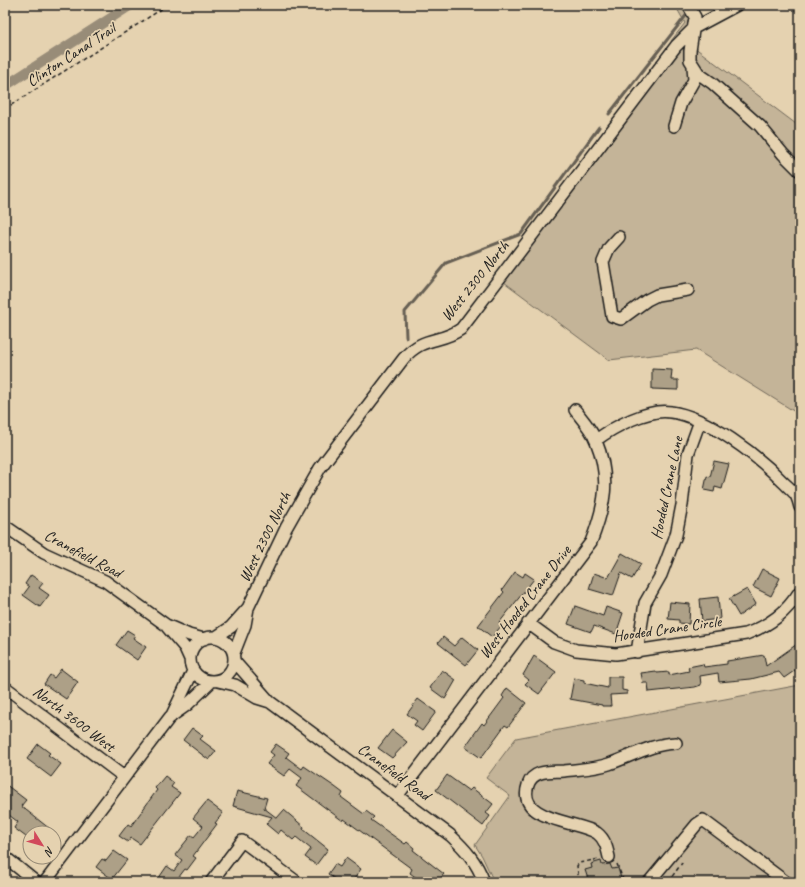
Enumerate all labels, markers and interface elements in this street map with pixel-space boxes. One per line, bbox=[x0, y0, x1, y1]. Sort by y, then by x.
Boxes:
street label: Clinton Canal Trail bbox=[23, 17, 122, 91]
street label: West 2300 North bbox=[436, 236, 514, 325]
street label: Hooded Crane Lane bbox=[646, 433, 688, 541]
street label: West 2300 North bbox=[235, 488, 296, 585]
street label: Cranefield Road bbox=[41, 525, 128, 584]
street label: West Hooded Crane Drive bbox=[475, 540, 576, 663]
street label: Hooded Crane Circle bbox=[612, 611, 724, 646]
street label: North 3600 West bbox=[29, 682, 120, 757]
street label: Cranefield Road bbox=[354, 739, 436, 807]
north arrow bbox=[22, 825, 62, 865]
text: N bbox=[41, 844, 58, 860]

